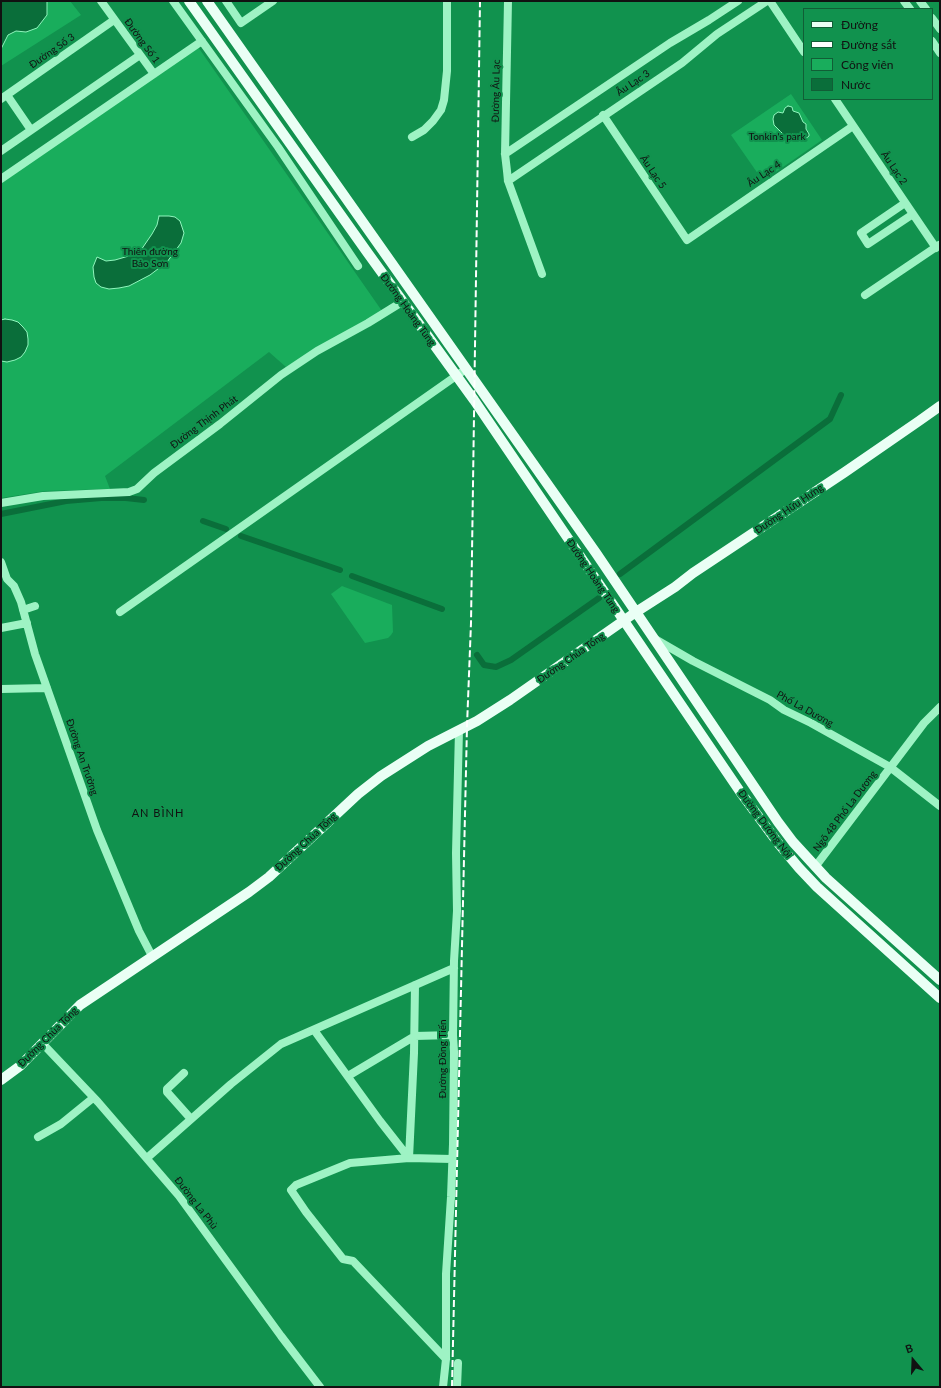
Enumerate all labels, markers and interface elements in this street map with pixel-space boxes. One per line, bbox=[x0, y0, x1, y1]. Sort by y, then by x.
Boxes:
legend bbox=[803, 8, 933, 100]
street label: Đường Số 1 bbox=[122, 16, 162, 66]
text: Đường bbox=[841, 17, 878, 32]
street label: Đường Số 3 bbox=[27, 31, 77, 71]
text: Đường sắt bbox=[841, 37, 896, 52]
text: Công viên bbox=[841, 57, 894, 72]
street label: Đường Âu Lạc bbox=[489, 59, 503, 123]
street label: Âu Lạc 3 bbox=[614, 67, 652, 99]
text: Nước bbox=[841, 77, 871, 92]
park label: Tonkin's park bbox=[748, 131, 806, 143]
street label: Âu Lạc 2 bbox=[878, 149, 910, 187]
street label: Âu Lạc 5 bbox=[637, 153, 669, 191]
street label: Âu Lạc 4 bbox=[745, 158, 783, 190]
park label: Thiên đường Bảo Sơn bbox=[122, 246, 178, 270]
street label: Đường Hoàng Tùng bbox=[378, 272, 438, 348]
street label: Đường Thịnh Phát bbox=[168, 393, 240, 451]
street label: Đường Hữu Hưng bbox=[752, 482, 826, 536]
street label: Đường Hoàng Tùng bbox=[564, 537, 622, 615]
street label: Đường Chùa Tổng bbox=[535, 630, 607, 686]
street label: Phố La Dương bbox=[774, 688, 836, 730]
street label: Đường An Trường bbox=[63, 717, 101, 797]
street label: Ngõ 48 Phố La Dương bbox=[811, 768, 879, 854]
street label: Đường Dương Nội bbox=[735, 788, 795, 860]
district label: AN BÌNH bbox=[132, 806, 184, 820]
street label: Đường Chùa Tổng bbox=[273, 810, 339, 874]
street label: Đường Chùa Tổng bbox=[15, 1004, 81, 1070]
street label: Đường Đồng Tiến bbox=[437, 1019, 449, 1099]
street label: Đường La Phù bbox=[172, 1174, 220, 1232]
north arrow bbox=[893, 1340, 933, 1380]
text: B bbox=[903, 1341, 914, 1356]

